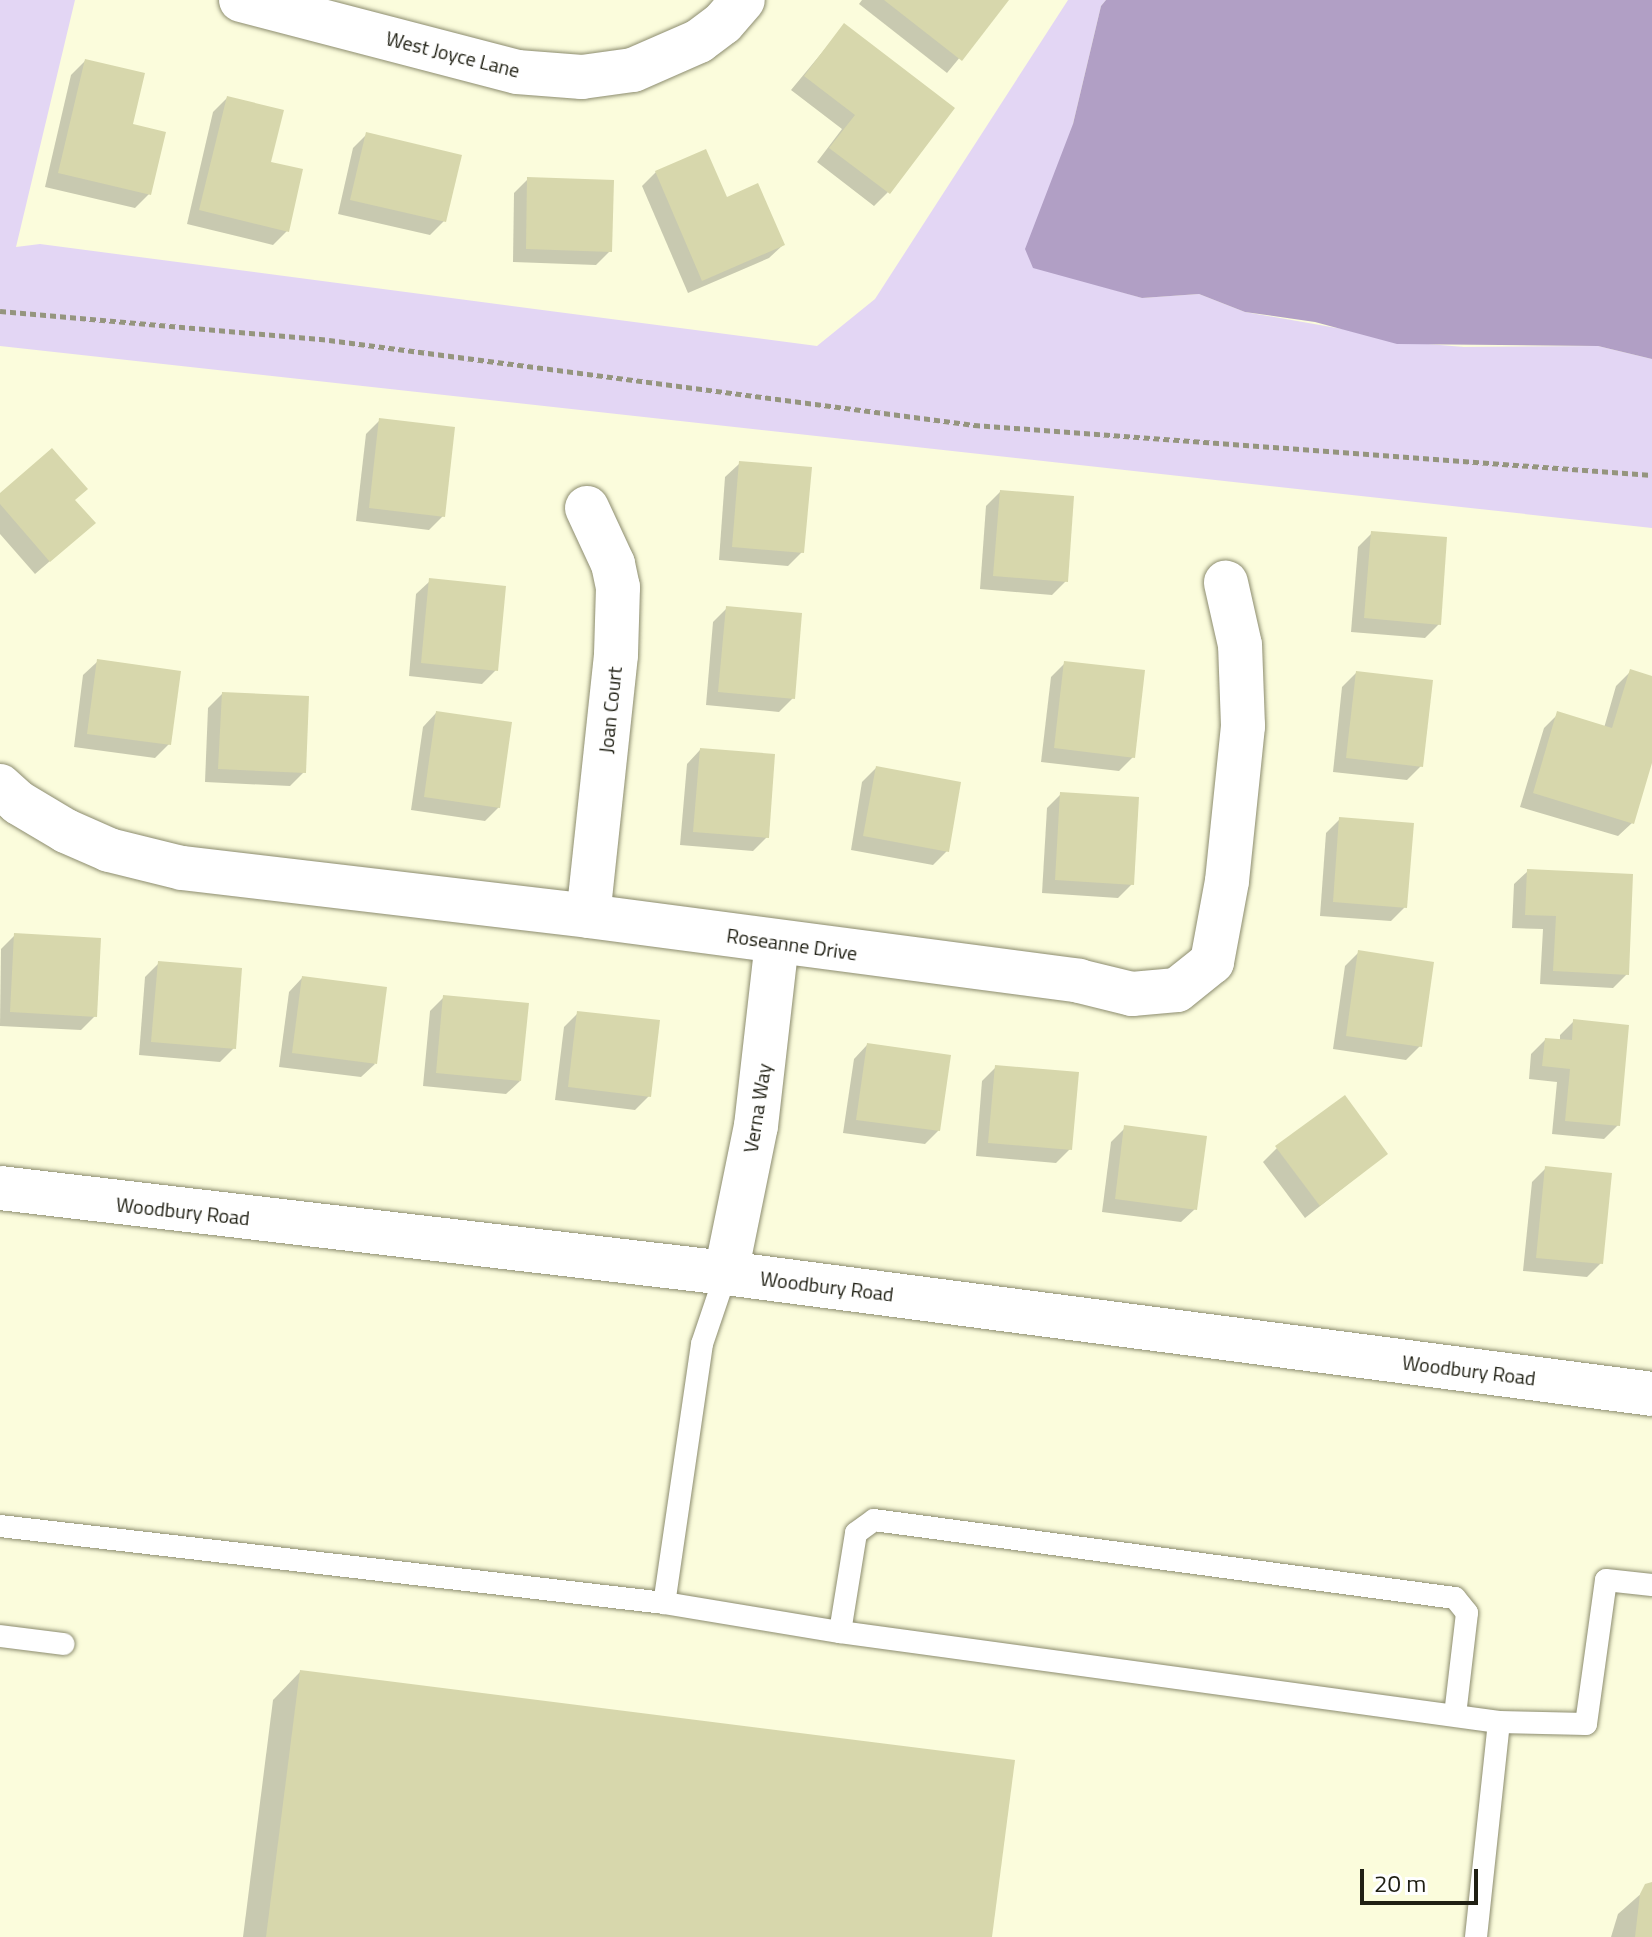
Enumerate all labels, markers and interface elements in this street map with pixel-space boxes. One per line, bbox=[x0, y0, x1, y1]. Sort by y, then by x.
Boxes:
street label: West Joyce Lane bbox=[384, 26, 522, 82]
street label: Joan Court bbox=[594, 665, 626, 755]
street label: Roseanne Drive bbox=[725, 923, 859, 965]
street label: Verna Way bbox=[738, 1062, 776, 1154]
street label: Woodbury Road bbox=[115, 1192, 251, 1230]
street label: Woodbury Road bbox=[759, 1266, 895, 1306]
street label: Woodbury Road bbox=[1401, 1350, 1537, 1390]
scale bar bbox=[1364, 1853, 1482, 1903]
text: 20 m bbox=[1374, 1865, 1426, 1901]

